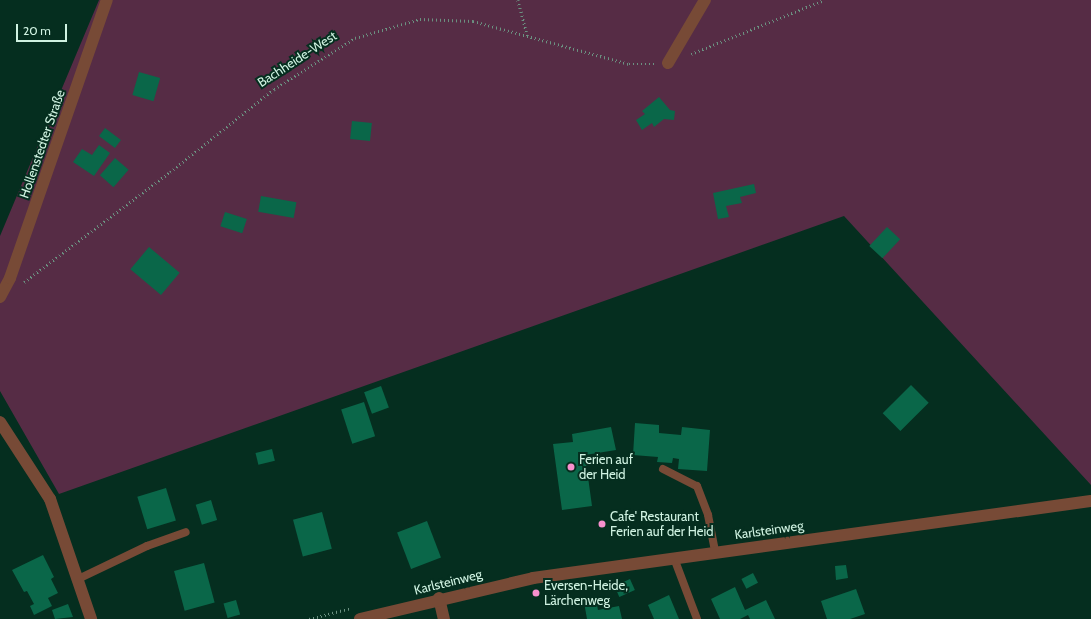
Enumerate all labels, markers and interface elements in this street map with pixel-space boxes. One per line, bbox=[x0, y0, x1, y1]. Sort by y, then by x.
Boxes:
scale bar bbox=[18, 16, 69, 42]
text: 20 m bbox=[23, 23, 51, 38]
street label: Bachheide-West bbox=[255, 28, 339, 90]
street label: Hollenstedter Straße bbox=[16, 88, 68, 200]
place label: Ferien auf der Heid bbox=[579, 452, 633, 483]
marker: Ferien auf der Heid bbox=[566, 462, 576, 472]
place label: Cafe' Restaurant Ferien auf der Heid bbox=[610, 509, 713, 540]
street label: Karlsteinweg bbox=[733, 517, 805, 543]
marker: Cafe' Restaurant Ferien auf der Heid bbox=[597, 519, 607, 529]
street label: Karlsteinweg bbox=[412, 566, 484, 598]
place label: Eversen-Heide, Lärchenweg bbox=[544, 578, 628, 609]
marker: Eversen-Heide, Lärchenweg bbox=[531, 588, 541, 598]

